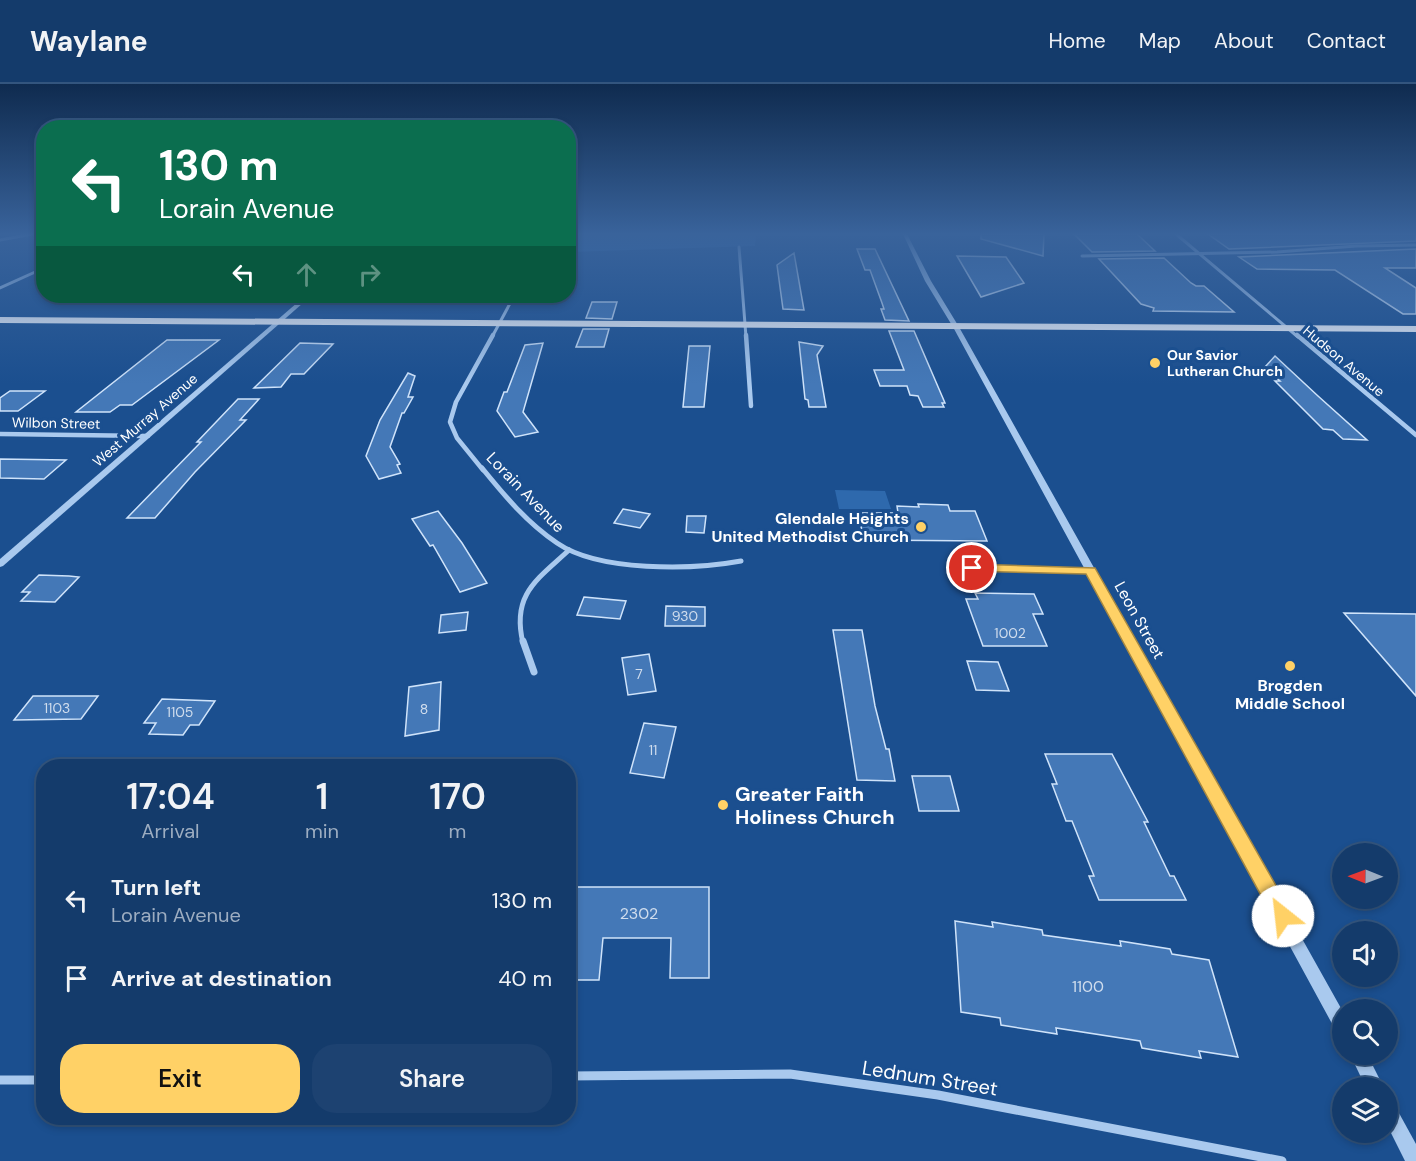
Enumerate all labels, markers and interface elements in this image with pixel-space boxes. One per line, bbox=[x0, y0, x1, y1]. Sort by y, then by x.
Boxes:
text: Waylane bbox=[30, 23, 148, 60]
text: Home bbox=[1048, 27, 1106, 55]
text: Map bbox=[1139, 27, 1181, 55]
text: About bbox=[1214, 27, 1274, 55]
text: Contact bbox=[1307, 27, 1386, 55]
text: 130 m bbox=[159, 138, 279, 193]
icon: left bbox=[60, 144, 138, 222]
text: Lorain Avenue bbox=[159, 191, 334, 226]
icon: left bbox=[227, 258, 260, 291]
icon: ahead bbox=[290, 258, 323, 291]
icon: right bbox=[353, 258, 386, 291]
street label: Hudson Avenue bbox=[1300, 322, 1389, 400]
place label: Our Savior Lutheran Church bbox=[1167, 346, 1283, 380]
marker: Our Savior Lutheran Church bbox=[1148, 356, 1162, 370]
street label: West Murray Avenue bbox=[89, 369, 201, 471]
street label: Wilbon Street bbox=[12, 413, 100, 433]
street label: Lorain Avenue bbox=[482, 448, 569, 537]
place label: Glendale Heights United Methodist Church bbox=[712, 508, 909, 547]
marker: Glendale Heights United Methodist Church bbox=[914, 520, 928, 534]
pin bbox=[946, 542, 997, 593]
icon: arrive bbox=[955, 551, 988, 584]
street label: Leon Street bbox=[1110, 578, 1169, 663]
house number: 930 bbox=[672, 607, 698, 625]
house number: 1002 bbox=[994, 624, 1026, 642]
marker: Brogden Middle School bbox=[1283, 659, 1297, 673]
house number: 7 bbox=[635, 665, 643, 683]
place label: Brogden Middle School bbox=[1235, 675, 1345, 714]
house number: 1103 bbox=[44, 699, 70, 717]
house number: 8 bbox=[420, 700, 428, 718]
house number: 1105 bbox=[167, 703, 193, 721]
house number: 11 bbox=[649, 741, 657, 759]
text: 17:04 bbox=[126, 773, 215, 820]
text: 1 bbox=[316, 773, 328, 820]
text: 170 bbox=[429, 773, 486, 820]
place label: Greater Faith Holiness Church bbox=[735, 781, 895, 830]
marker: Greater Faith Holiness Church bbox=[716, 798, 730, 812]
text: Arrival bbox=[141, 818, 200, 844]
text: min bbox=[305, 818, 339, 844]
text: m bbox=[449, 818, 466, 844]
north arrow bbox=[1332, 843, 1398, 909]
map controls bbox=[1332, 843, 1398, 1143]
text: Turn left bbox=[111, 873, 201, 902]
icon: left bbox=[60, 884, 93, 917]
position arrow bbox=[1251, 884, 1315, 948]
text: 130 m bbox=[492, 886, 552, 915]
text: Lorain Avenue bbox=[111, 902, 241, 928]
house number: 2302 bbox=[620, 903, 658, 924]
button: sound bbox=[1332, 921, 1398, 987]
icon: arrive bbox=[60, 962, 93, 995]
text: Arrive at destination bbox=[111, 964, 332, 993]
text: 40 m bbox=[498, 964, 552, 993]
house number: 1100 bbox=[1072, 976, 1104, 997]
button: search bbox=[1332, 999, 1398, 1065]
button: Exit bbox=[60, 1044, 300, 1113]
button: Share bbox=[312, 1044, 552, 1113]
street label: Lednum Street bbox=[860, 1054, 1000, 1102]
button: layers bbox=[1332, 1077, 1398, 1143]

